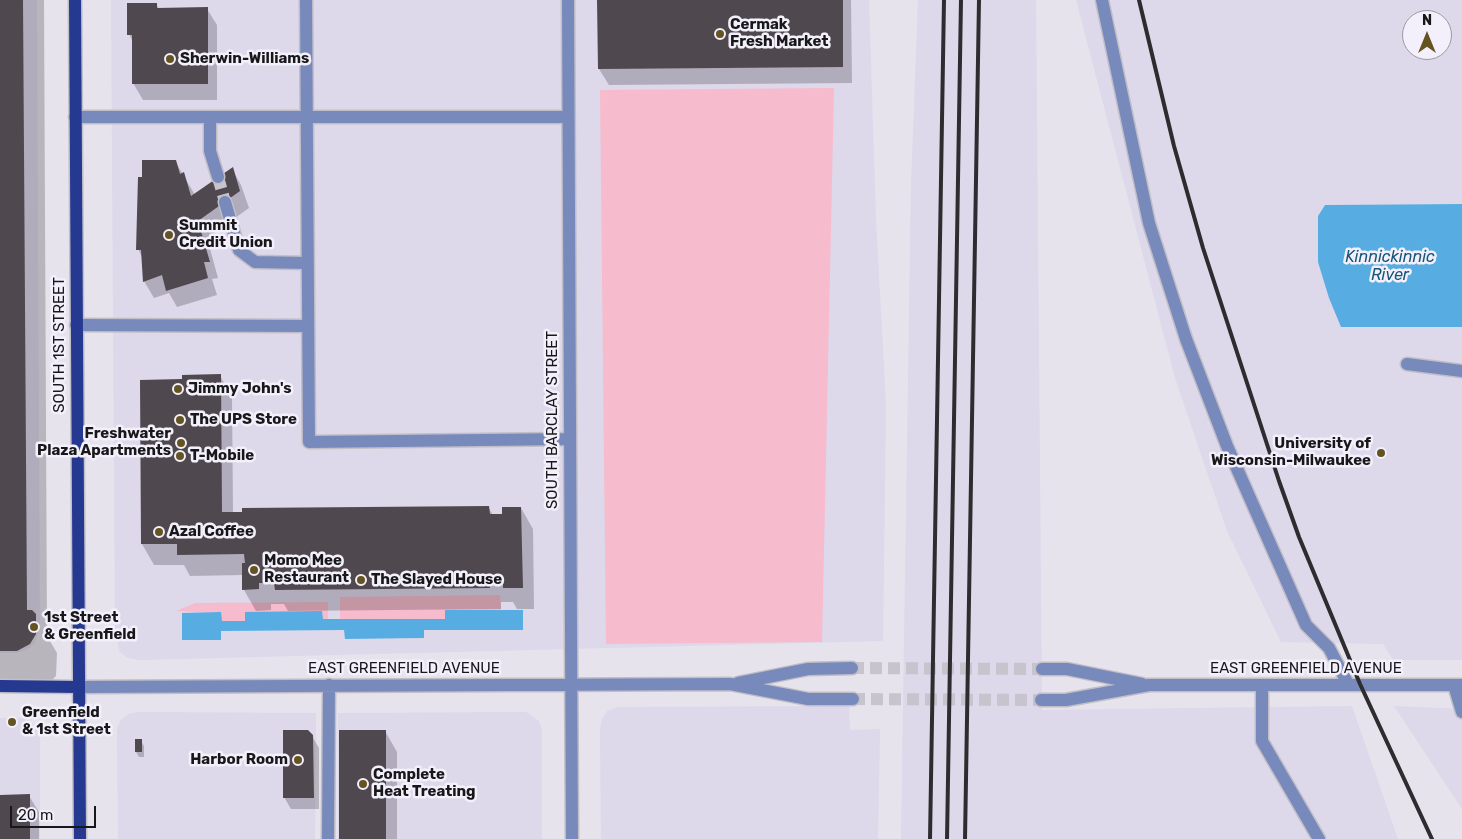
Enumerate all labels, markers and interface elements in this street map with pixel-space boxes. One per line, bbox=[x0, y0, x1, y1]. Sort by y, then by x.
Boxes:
north arrow bbox=[1402, 10, 1452, 60]
text: N bbox=[1422, 12, 1432, 29]
place label: Cermak Fresh Market bbox=[730, 16, 828, 51]
marker: Cermak Fresh Market bbox=[714, 28, 726, 40]
place label: Sherwin-Williams bbox=[180, 50, 309, 68]
marker: Sherwin-Williams bbox=[164, 53, 176, 65]
place label: Summit Credit Union bbox=[179, 217, 273, 252]
marker: Summit Credit Union bbox=[163, 229, 175, 241]
water label: Kinnickinnic River bbox=[1345, 247, 1435, 285]
street label: SOUTH 1ST STREET bbox=[51, 277, 69, 413]
street label: SOUTH BARCLAY STREET bbox=[544, 331, 562, 509]
place label: Jimmy John's bbox=[188, 380, 292, 398]
marker: Jimmy John's bbox=[172, 383, 184, 395]
place label: The UPS Store bbox=[190, 411, 297, 429]
marker: The UPS Store bbox=[174, 414, 186, 426]
place label: Freshwater Plaza Apartments bbox=[37, 425, 171, 460]
place label: University of Wisconsin-Milwaukee bbox=[1211, 435, 1371, 470]
marker: Freshwater Plaza Apartments bbox=[175, 437, 187, 449]
place label: T-Mobile bbox=[190, 447, 254, 465]
marker: University of Wisconsin-Milwaukee bbox=[1375, 447, 1387, 459]
marker: T-Mobile bbox=[174, 450, 186, 462]
place label: Azal Coffee bbox=[169, 523, 254, 541]
marker: Azal Coffee bbox=[153, 526, 165, 538]
place label: Momo Mee Restaurant bbox=[264, 552, 349, 587]
marker: Momo Mee Restaurant bbox=[248, 564, 260, 576]
place label: The Slayed House bbox=[371, 571, 502, 589]
marker: The Slayed House bbox=[355, 574, 367, 586]
place label: 1st Street & Greenfield bbox=[44, 609, 136, 644]
marker: 1st Street & Greenfield bbox=[28, 621, 40, 633]
street label: EAST GREENFIELD AVENUE bbox=[308, 660, 500, 678]
street label: EAST GREENFIELD AVENUE bbox=[1210, 660, 1402, 678]
place label: Greenfield & 1st Street bbox=[22, 704, 111, 739]
marker: Greenfield & 1st Street bbox=[6, 716, 18, 728]
place label: Harbor Room bbox=[190, 751, 288, 769]
marker: Harbor Room bbox=[292, 754, 304, 766]
place label: Complete Heat Treating bbox=[373, 766, 476, 801]
marker: Complete Heat Treating bbox=[357, 778, 369, 790]
scale bar bbox=[12, 796, 99, 828]
text: 20 m bbox=[18, 806, 53, 824]

